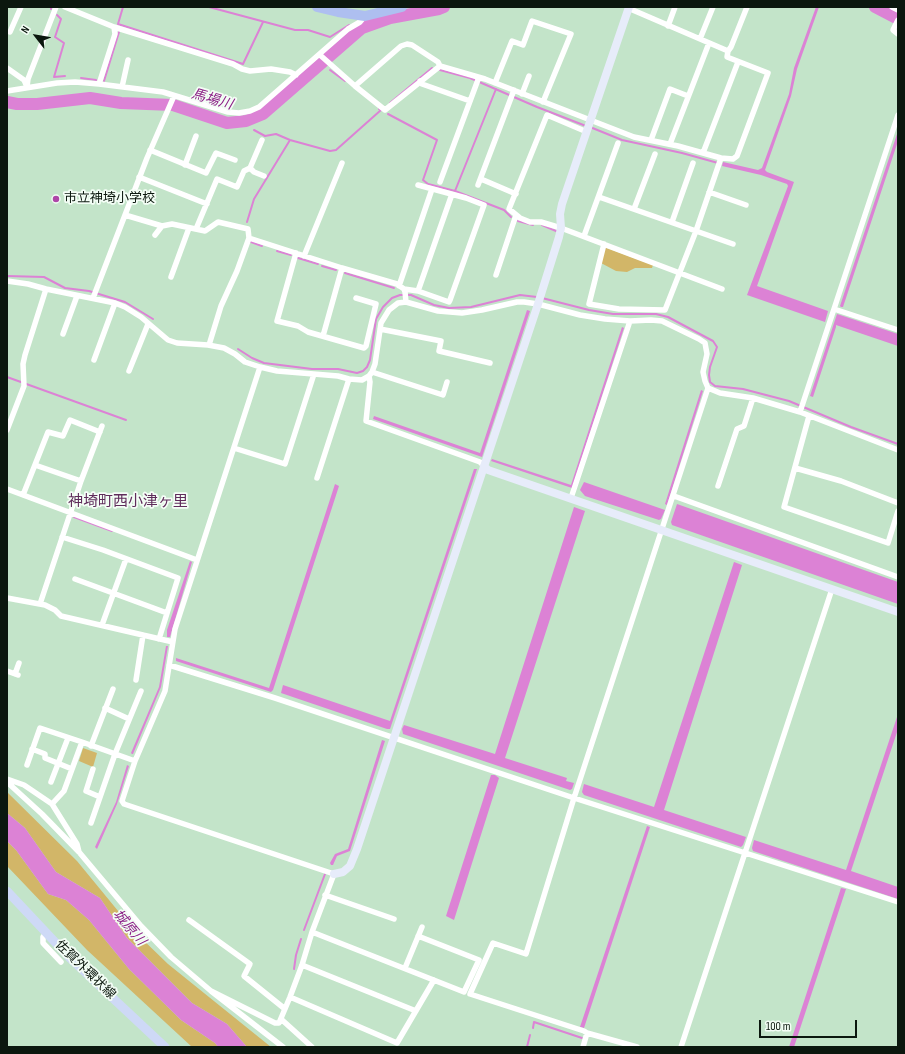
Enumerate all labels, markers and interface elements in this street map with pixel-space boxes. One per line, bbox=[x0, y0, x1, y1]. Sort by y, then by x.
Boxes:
north arrow bbox=[16, 16, 56, 56]
text: N bbox=[18, 24, 32, 35]
water label: 馬場川 bbox=[189, 86, 235, 114]
place label: 市立神埼小学校 bbox=[64, 191, 155, 207]
marker: 市立神埼小学校 bbox=[51, 194, 61, 204]
district label: 神埼町西小津ヶ里 bbox=[68, 493, 188, 511]
water label: 城原川 bbox=[109, 907, 149, 949]
street label: 佐賀外環状線 bbox=[52, 937, 118, 1003]
scale bar bbox=[761, 1012, 859, 1038]
text: 100 m bbox=[766, 1019, 791, 1034]

